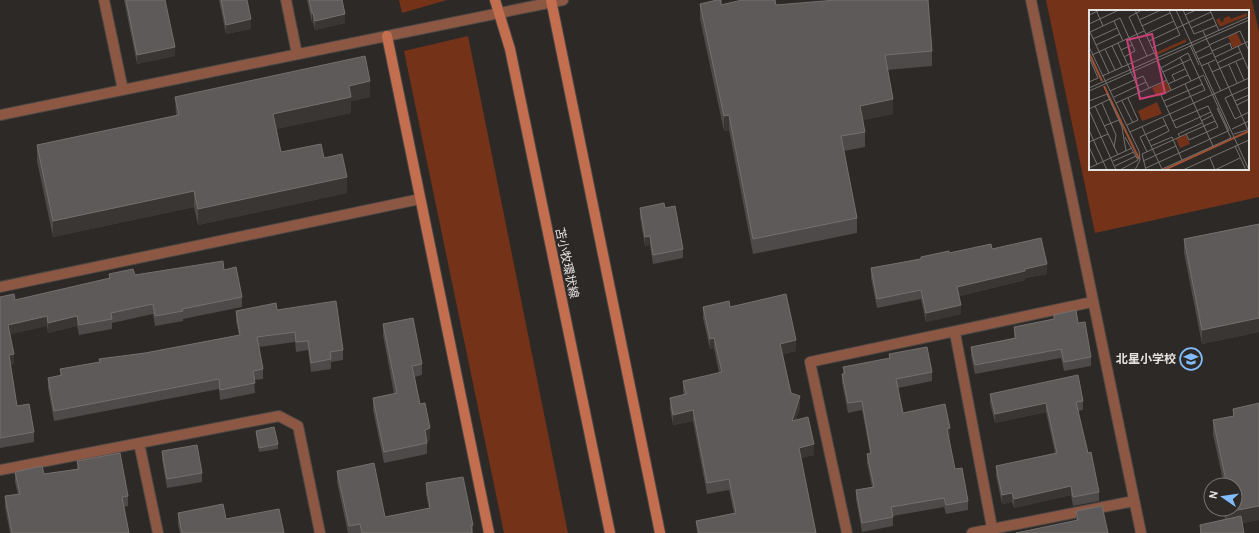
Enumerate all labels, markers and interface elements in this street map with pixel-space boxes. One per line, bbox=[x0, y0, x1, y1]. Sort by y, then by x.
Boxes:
inset map bbox=[1089, 10, 1249, 170]
street label: 苫小牧環状線 bbox=[551, 226, 581, 300]
school or university icon: 北星小学校 bbox=[1178, 346, 1204, 372]
place label: 北星小学校 bbox=[1116, 352, 1176, 368]
north arrow bbox=[1203, 477, 1243, 517]
text: N bbox=[1207, 490, 1222, 500]

